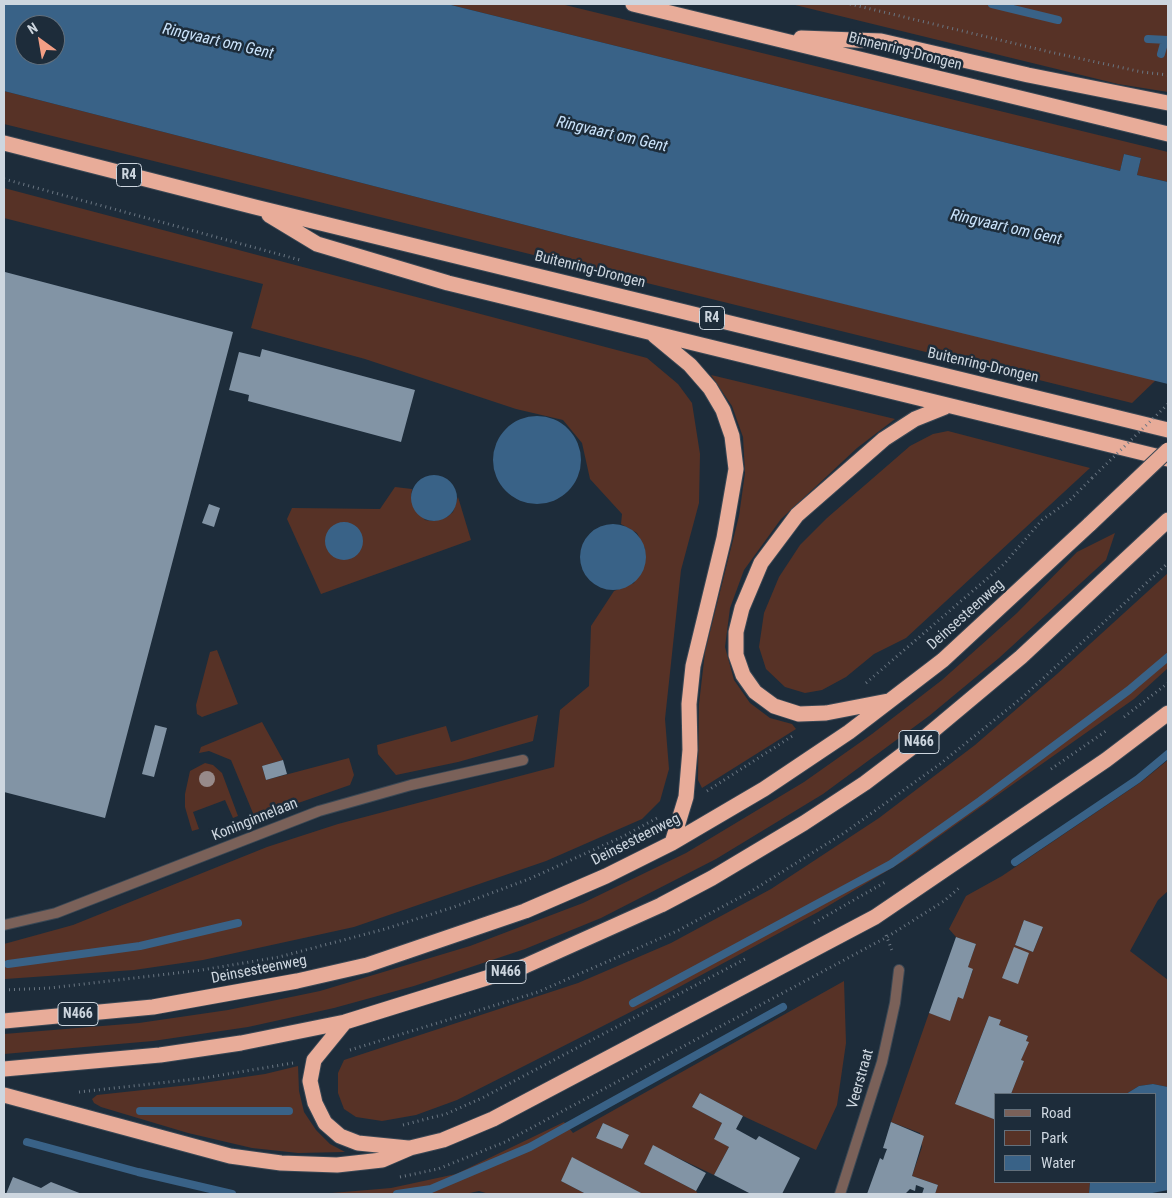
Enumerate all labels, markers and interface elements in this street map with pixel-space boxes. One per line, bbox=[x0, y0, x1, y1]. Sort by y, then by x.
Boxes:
north arrow bbox=[15, 15, 65, 65]
text: N bbox=[25, 19, 40, 37]
water label: Ringvaart om Gent bbox=[161, 20, 275, 64]
street label: Binnenring-Drongen bbox=[846, 29, 964, 75]
water label: Ringvaart om Gent bbox=[555, 113, 669, 157]
road number: R4 bbox=[116, 164, 142, 186]
water label: Ringvaart om Gent bbox=[949, 206, 1063, 250]
street label: Buitenring-Drongen bbox=[533, 248, 647, 292]
road number: R4 bbox=[700, 306, 724, 330]
street label: Buitenring-Drongen bbox=[926, 344, 1040, 388]
street label: Deinsesteenweg bbox=[924, 576, 1008, 654]
road number: N466 bbox=[899, 730, 939, 754]
street label: Koninginnelaan bbox=[209, 795, 301, 845]
street label: Deinsesteenweg bbox=[589, 810, 683, 870]
street label: Deinsesteenweg bbox=[210, 952, 308, 988]
road number: N466 bbox=[486, 960, 526, 984]
road number: N466 bbox=[58, 1002, 98, 1026]
street label: Veerstraat bbox=[844, 1047, 878, 1111]
legend bbox=[994, 1093, 1157, 1183]
text: Road bbox=[1041, 1104, 1071, 1122]
text: Park bbox=[1041, 1129, 1068, 1147]
text: Water bbox=[1041, 1154, 1075, 1172]

